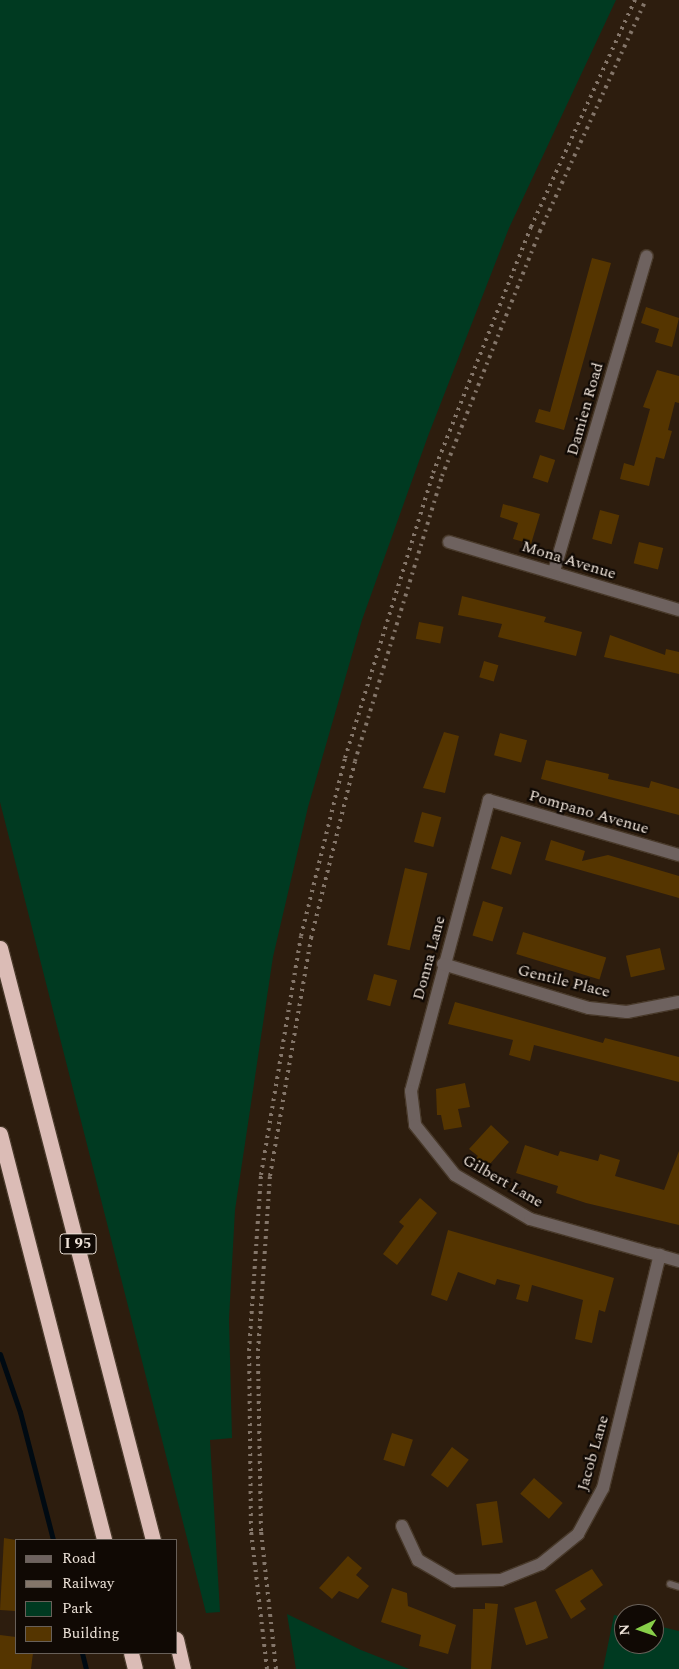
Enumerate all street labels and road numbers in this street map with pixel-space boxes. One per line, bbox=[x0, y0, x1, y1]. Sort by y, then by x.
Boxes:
street label: Damien Road bbox=[563, 360, 607, 458]
street label: Mona Avenue bbox=[519, 537, 619, 583]
street label: Pompano Avenue bbox=[527, 786, 651, 838]
street label: Donna Lane bbox=[409, 914, 449, 1002]
street label: Gentile Place bbox=[516, 960, 612, 1002]
street label: Gilbert Lane bbox=[459, 1150, 547, 1212]
road number: I 95 bbox=[59, 1232, 97, 1256]
street label: Jacob Lane bbox=[573, 1413, 613, 1493]

